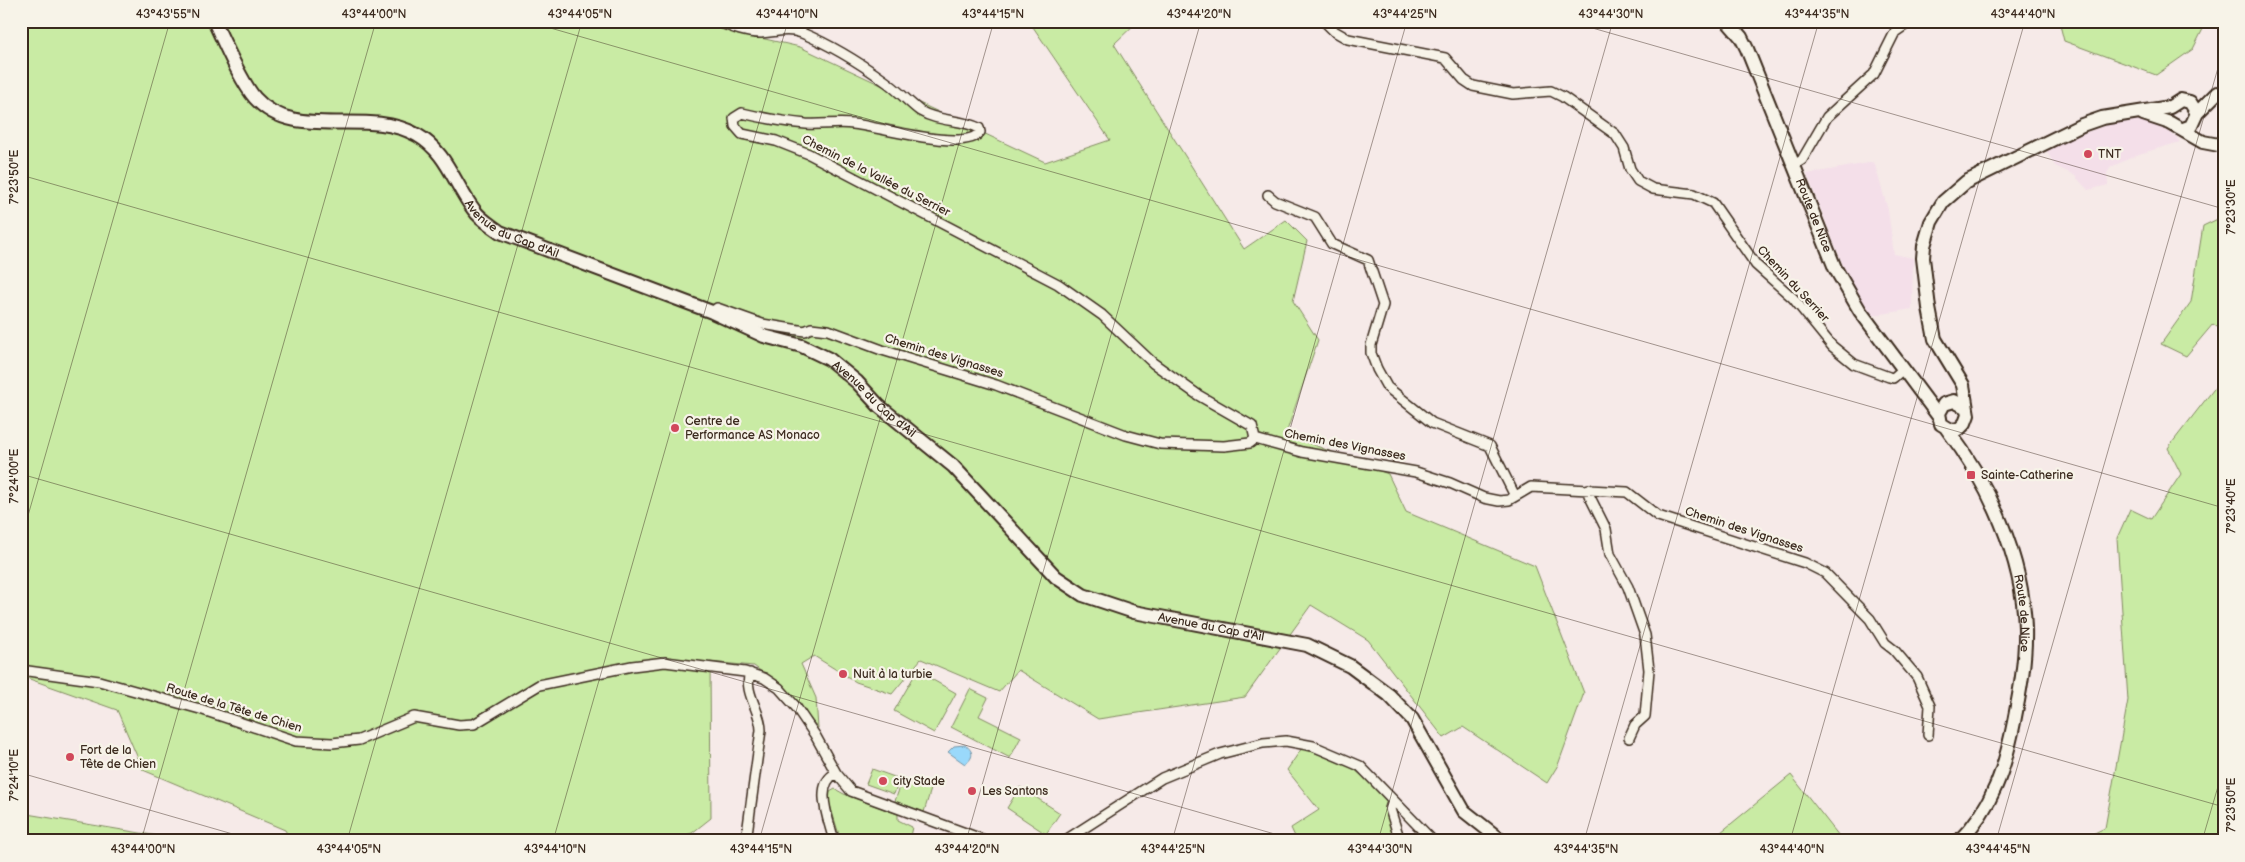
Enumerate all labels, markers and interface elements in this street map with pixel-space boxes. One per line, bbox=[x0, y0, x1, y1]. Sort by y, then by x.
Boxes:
text: 43°43'55"N bbox=[136, 7, 200, 22]
text: 43°44'00"N bbox=[342, 7, 406, 22]
text: 43°44'05"N bbox=[548, 7, 612, 22]
text: 43°44'10"N bbox=[756, 7, 818, 22]
text: 43°44'15"N bbox=[962, 7, 1024, 22]
text: 43°44'20"N bbox=[1167, 7, 1231, 22]
text: 43°44'25"N bbox=[1373, 7, 1437, 22]
text: 43°44'30"N bbox=[1578, 7, 1644, 22]
text: 43°44'35"N bbox=[1784, 7, 1850, 22]
text: 43°44'40"N bbox=[1990, 7, 2056, 22]
street label: Chemin de la Vallée du Serrier bbox=[799, 132, 953, 220]
place label: TNT bbox=[2098, 147, 2122, 162]
marker: TNT bbox=[2082, 148, 2094, 160]
text: 7°23'50"E bbox=[7, 150, 22, 204]
street label: Route de Nice bbox=[1792, 176, 1835, 254]
text: 7°23'30"E bbox=[2224, 179, 2239, 235]
street label: Avenue du Cap d'Ail bbox=[461, 197, 561, 261]
street label: Chemin du Serrier bbox=[1754, 243, 1833, 326]
street label: Chemin des Vignasses bbox=[883, 331, 1005, 381]
street label: Avenue du Cap d'Ail bbox=[829, 357, 919, 440]
place label: Centre de Performance AS Monaco bbox=[685, 414, 820, 443]
marker: Centre de Performance AS Monaco bbox=[669, 422, 681, 434]
street label: Chemin des Vignasses bbox=[1283, 426, 1407, 464]
text: 7°24'00"E bbox=[7, 449, 22, 503]
place label: Sainte-Catherine bbox=[1981, 468, 2073, 483]
marker: Sainte-Catherine bbox=[1965, 469, 1977, 481]
text: 7°23'40"E bbox=[2224, 478, 2239, 534]
street label: Chemin des Vignasses bbox=[1683, 504, 1805, 556]
street label: Route de Nice bbox=[2011, 573, 2033, 653]
street label: Avenue du Cap d'Ail bbox=[1157, 609, 1266, 644]
place label: Nuit à la turbie bbox=[853, 667, 932, 682]
marker: Nuit à la turbie bbox=[837, 668, 849, 680]
street label: Route de la Tête de Chien bbox=[164, 680, 304, 736]
place label: Fort de la Tête de Chien bbox=[80, 743, 156, 772]
text: 7°24'10"E bbox=[7, 749, 22, 801]
marker: Fort de la Tête de Chien bbox=[64, 751, 76, 763]
place label: city Stade bbox=[893, 774, 945, 789]
marker: city Stade bbox=[877, 775, 889, 787]
text: 7°23'50"E bbox=[2224, 778, 2239, 832]
place label: Les Santons bbox=[982, 784, 1048, 799]
marker: Les Santons bbox=[966, 785, 978, 797]
text: 43°44'00"N bbox=[111, 842, 175, 857]
text: 43°44'05"N bbox=[317, 842, 381, 857]
text: 43°44'10"N bbox=[524, 842, 586, 857]
text: 43°44'15"N bbox=[730, 842, 792, 857]
text: 43°44'20"N bbox=[935, 842, 999, 857]
text: 43°44'25"N bbox=[1141, 842, 1205, 857]
text: 43°44'30"N bbox=[1347, 842, 1413, 857]
text: 43°44'35"N bbox=[1553, 842, 1619, 857]
text: 43°44'40"N bbox=[1759, 842, 1825, 857]
text: 43°44'45"N bbox=[1965, 842, 2031, 857]

